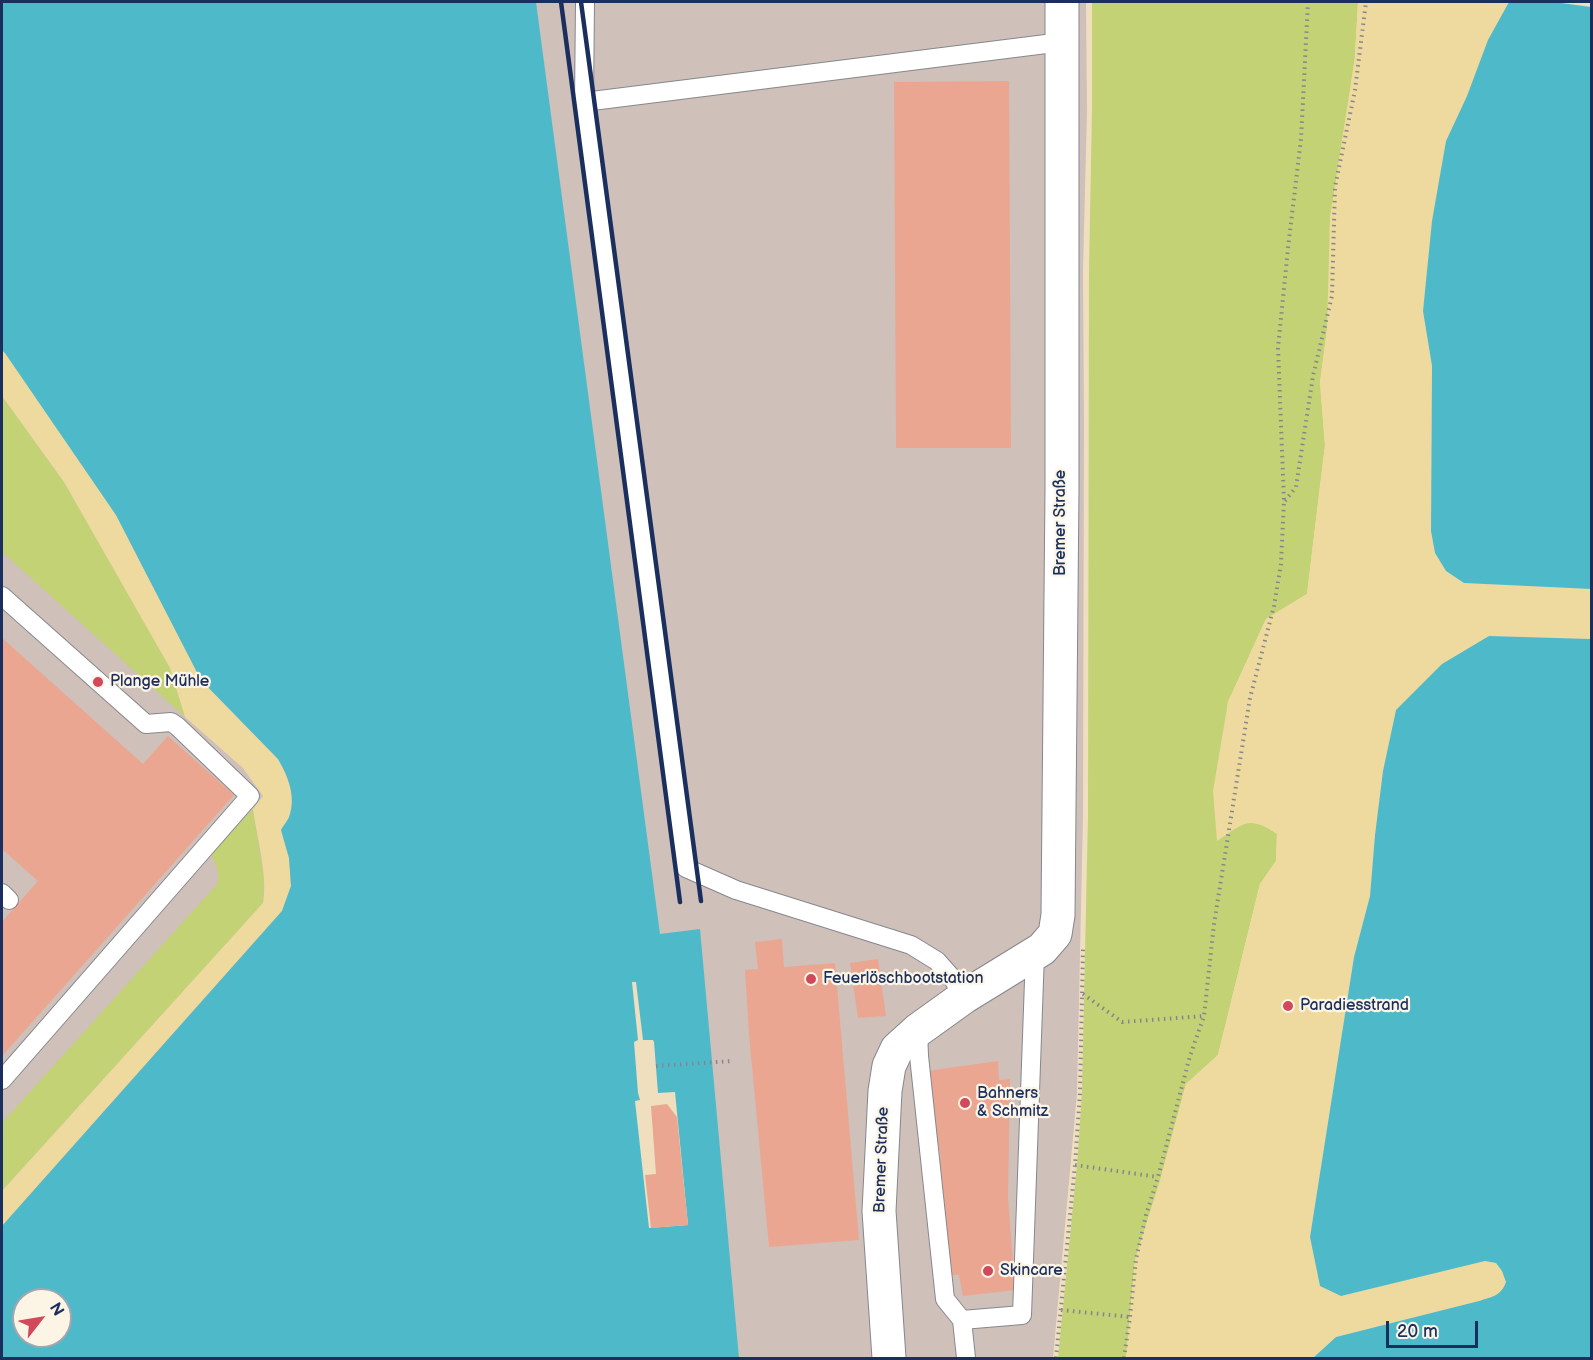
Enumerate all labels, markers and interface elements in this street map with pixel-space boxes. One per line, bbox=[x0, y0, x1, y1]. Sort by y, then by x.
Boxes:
street label: Bremer Straße bbox=[1051, 470, 1071, 576]
place label: Plange Mühle bbox=[110, 672, 209, 692]
marker: Plange Mühle bbox=[91, 675, 105, 689]
place label: Feuerlöschbootstation bbox=[823, 969, 984, 989]
marker: Feuerlöschbootstation bbox=[804, 972, 818, 986]
place label: Paradiesstrand bbox=[1300, 996, 1409, 1016]
marker: Paradiesstrand bbox=[1281, 999, 1295, 1013]
place label: Bahners & Schmitz bbox=[977, 1084, 1049, 1122]
marker: Bahners & Schmitz bbox=[958, 1096, 972, 1110]
street label: Bremer Straße bbox=[871, 1107, 893, 1213]
place label: Skincare bbox=[1000, 1261, 1063, 1281]
marker: Skincare bbox=[981, 1264, 995, 1278]
north arrow bbox=[12, 1288, 72, 1348]
text: N bbox=[45, 1299, 67, 1320]
scale bar bbox=[1389, 1309, 1480, 1347]
text: 20 m bbox=[1397, 1321, 1438, 1342]

